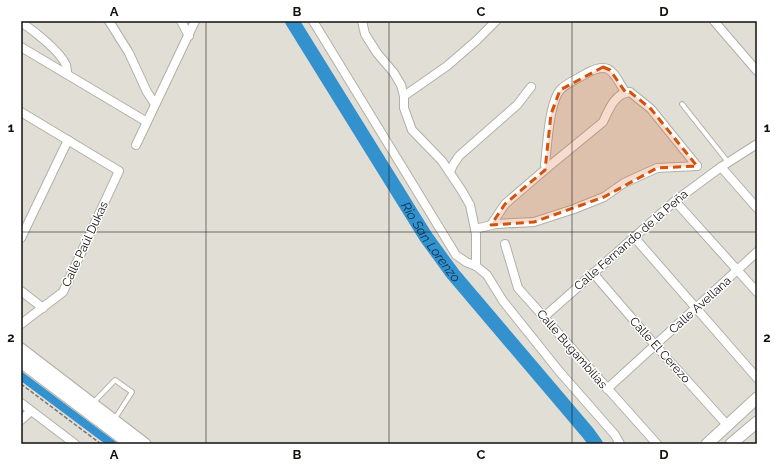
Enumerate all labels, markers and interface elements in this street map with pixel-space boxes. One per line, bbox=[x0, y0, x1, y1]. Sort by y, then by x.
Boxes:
text: A bbox=[110, 4, 119, 19]
text: B bbox=[293, 4, 302, 19]
text: C bbox=[477, 4, 486, 19]
text: D bbox=[659, 4, 669, 19]
text: 1 bbox=[8, 120, 15, 135]
text: 1 bbox=[764, 120, 771, 135]
street label: Calle Fernando de la Peña bbox=[571, 187, 691, 293]
street label: Calle Paúl Dukas bbox=[59, 199, 111, 289]
water label: Rio San Lorenzo bbox=[398, 199, 464, 285]
street label: Calle Avellana bbox=[666, 274, 734, 336]
street label: Calle Bugambilias bbox=[534, 307, 610, 391]
street label: Calle El Cerezo bbox=[627, 314, 693, 386]
text: 2 bbox=[7, 330, 15, 345]
text: 2 bbox=[763, 330, 771, 345]
text: A bbox=[110, 447, 119, 462]
text: B bbox=[293, 447, 302, 462]
text: C bbox=[477, 447, 486, 462]
text: D bbox=[659, 447, 669, 462]

